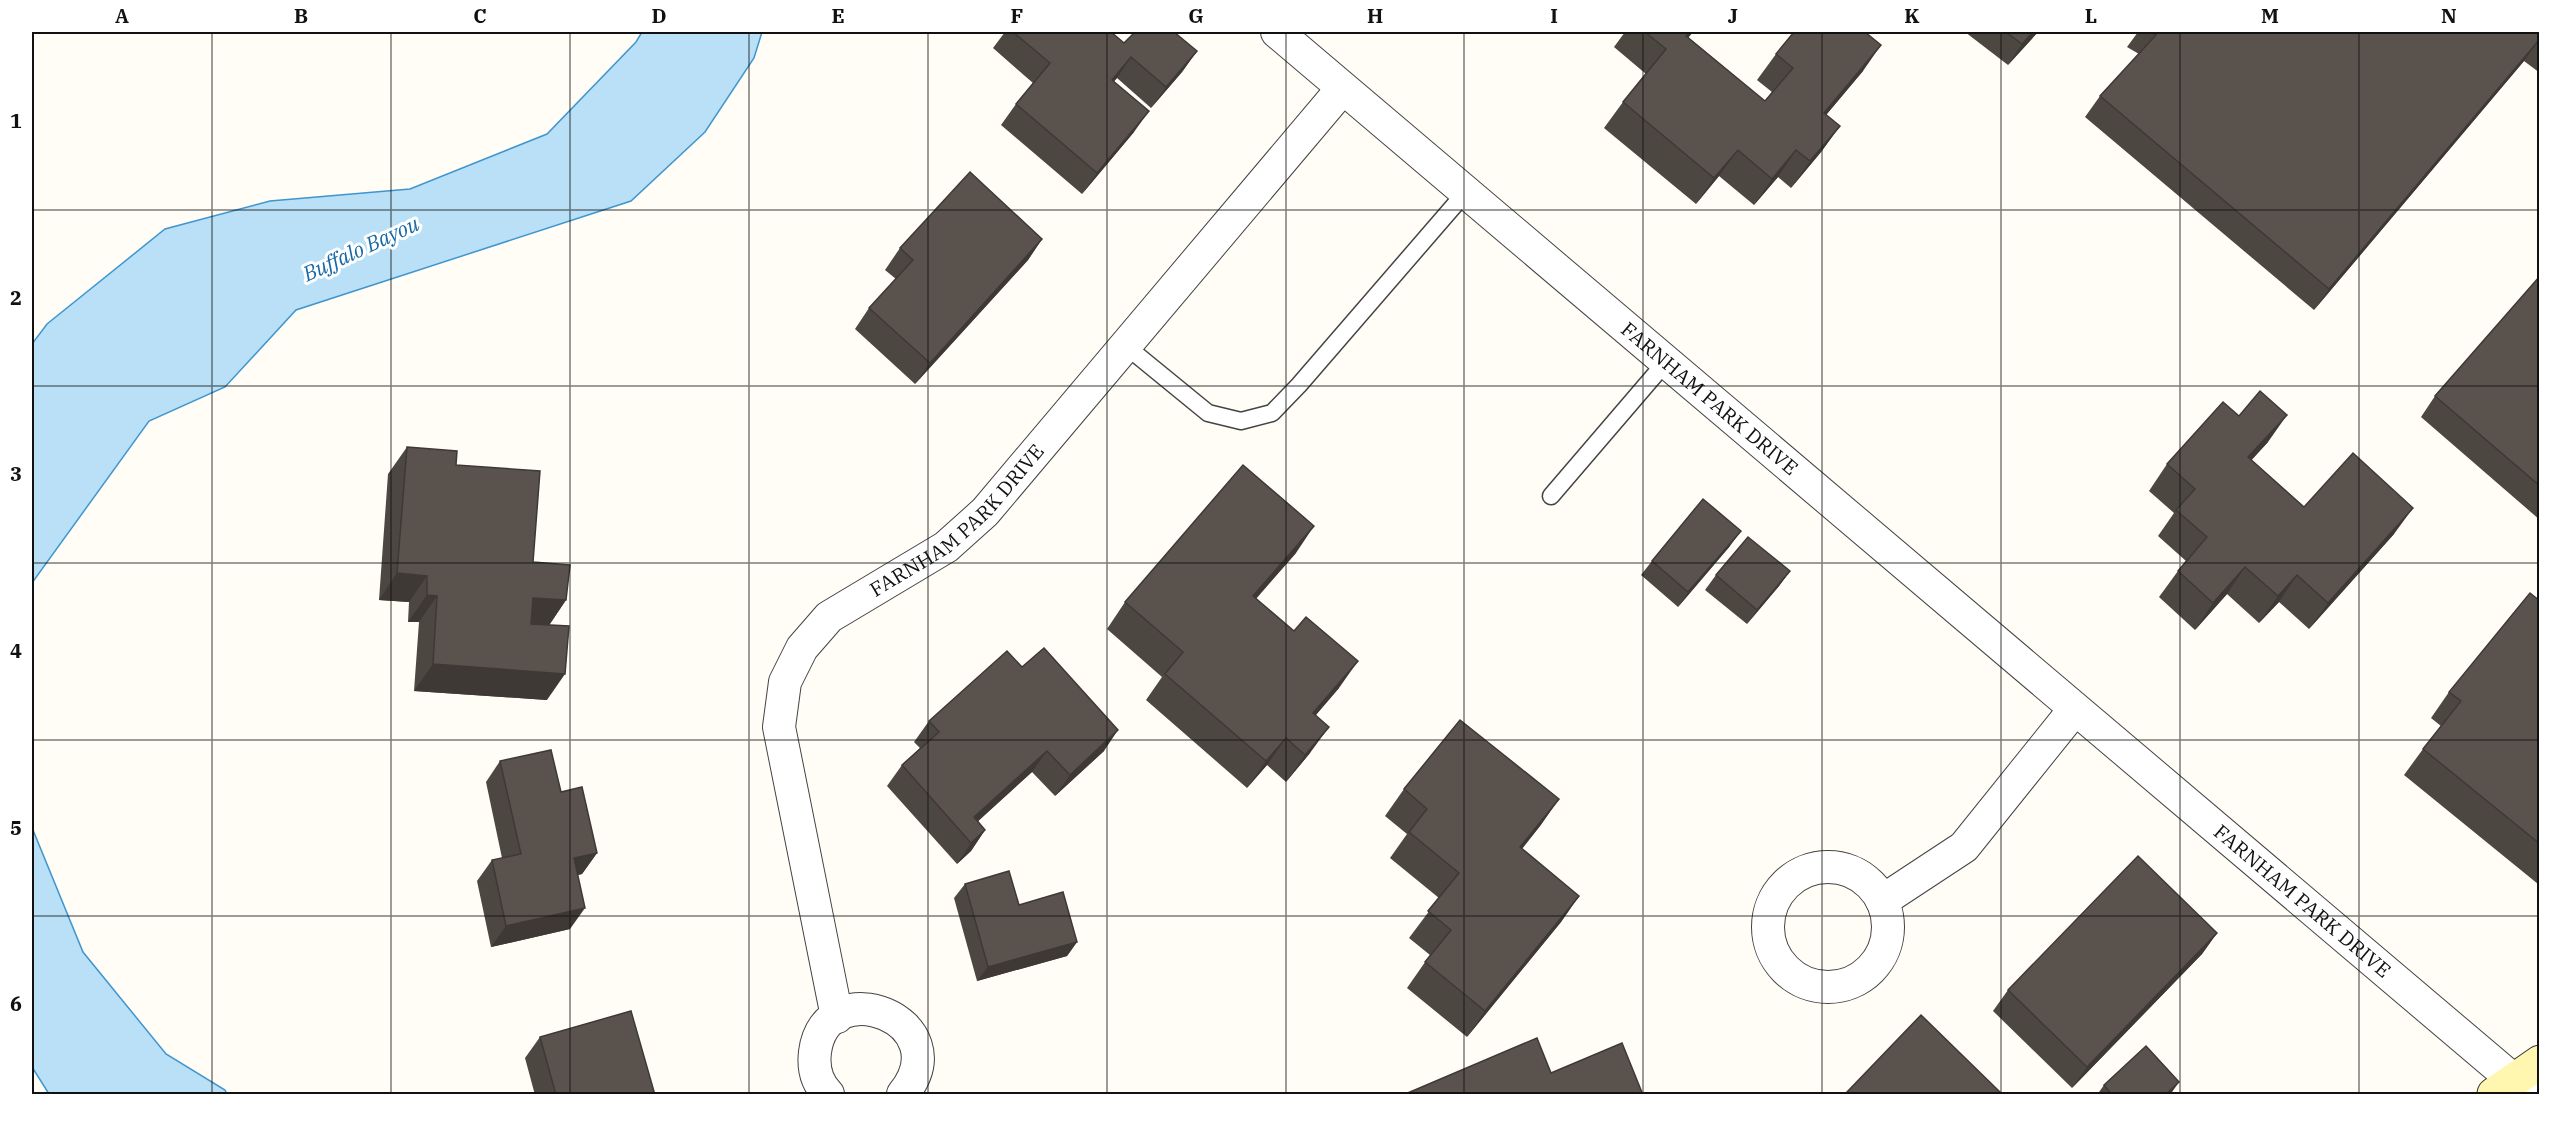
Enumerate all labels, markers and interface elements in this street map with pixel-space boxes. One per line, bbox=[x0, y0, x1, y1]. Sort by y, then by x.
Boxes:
text: A bbox=[115, 2, 129, 29]
text: B bbox=[294, 2, 308, 29]
text: C bbox=[473, 2, 487, 29]
text: D bbox=[651, 2, 667, 29]
text: E bbox=[831, 2, 845, 29]
text: F bbox=[1011, 2, 1023, 29]
text: G bbox=[1188, 2, 1204, 29]
text: H bbox=[1367, 2, 1383, 29]
text: I bbox=[1550, 2, 1558, 29]
text: J bbox=[1728, 2, 1738, 29]
text: K bbox=[1904, 2, 1920, 29]
text: L bbox=[2085, 2, 2097, 29]
text: M bbox=[2261, 2, 2279, 29]
text: N bbox=[2441, 2, 2457, 29]
text: 1 bbox=[10, 107, 22, 134]
water label: Buffalo Bayou bbox=[297, 209, 423, 288]
text: 2 bbox=[10, 284, 22, 311]
street label: FARNHAM PARK DRIVE bbox=[1616, 316, 1804, 481]
street label: FARNHAM PARK DRIVE bbox=[865, 438, 1050, 603]
text: 3 bbox=[10, 460, 22, 487]
text: 4 bbox=[10, 637, 22, 664]
text: 5 bbox=[10, 814, 22, 841]
street label: FARNHAM PARK DRIVE bbox=[2208, 818, 2397, 983]
text: 6 bbox=[10, 990, 22, 1017]

